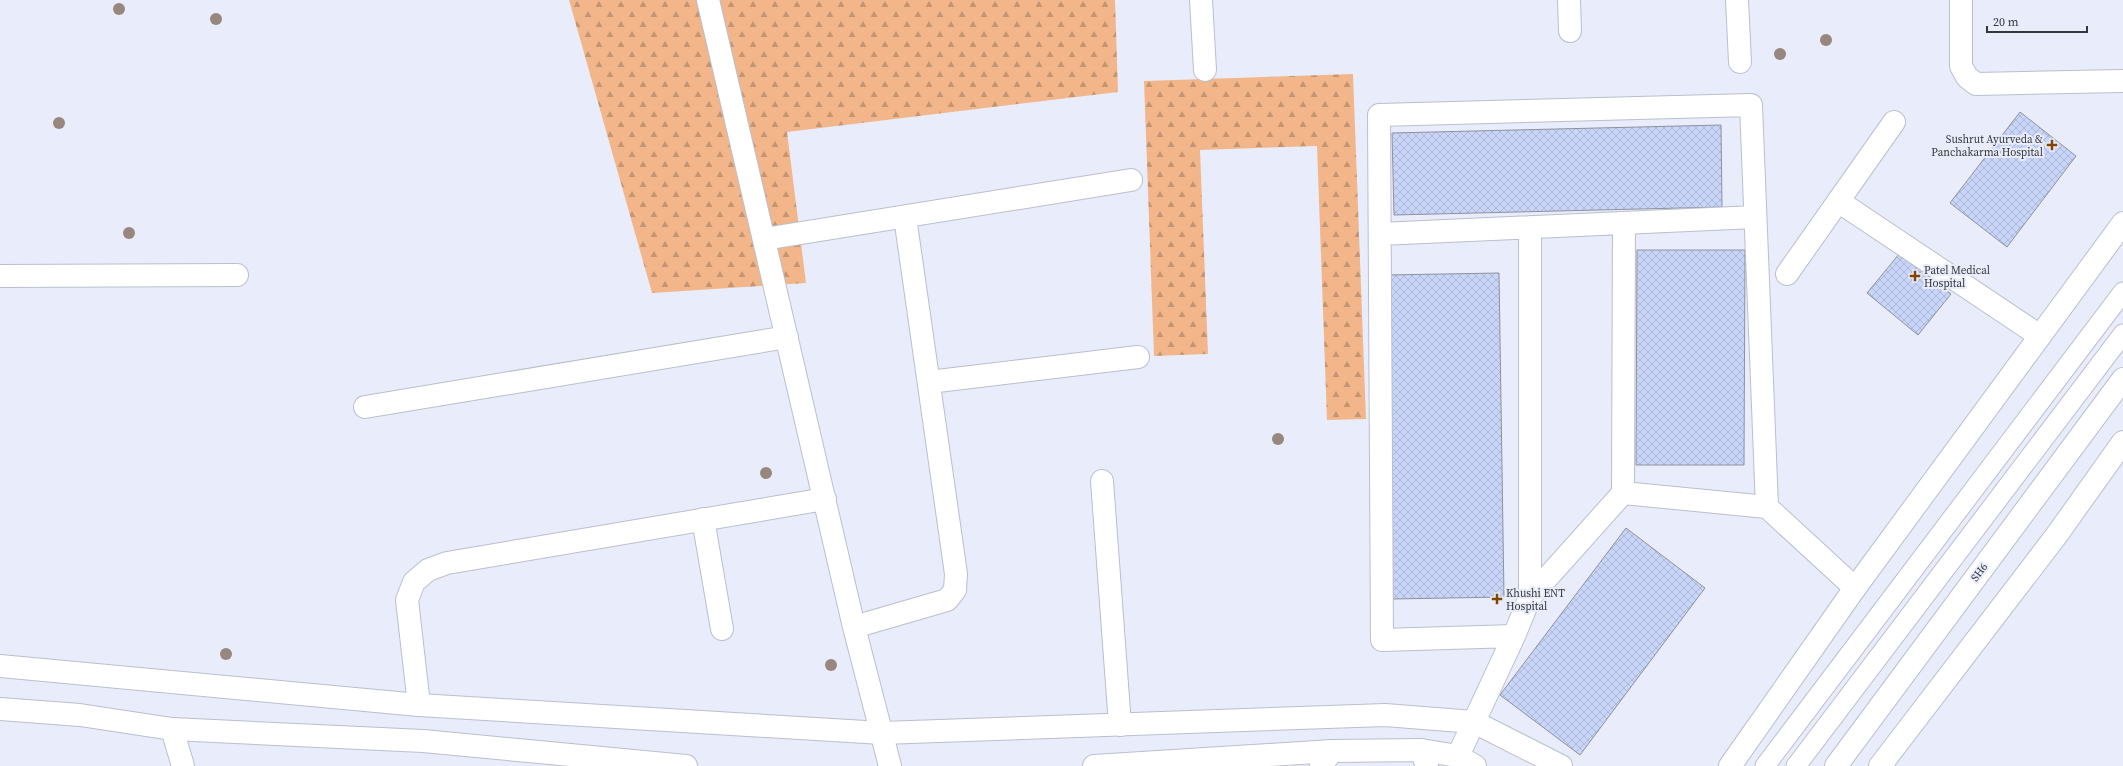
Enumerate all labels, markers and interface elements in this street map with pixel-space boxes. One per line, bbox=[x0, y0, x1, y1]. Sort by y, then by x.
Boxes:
scale bar bbox=[1987, 8, 2087, 34]
text: 20 m bbox=[1993, 14, 2019, 30]
place label: Sushrut Ayurveda & Panchakarma Hospital bbox=[1931, 132, 2043, 160]
marker: Sushrut Ayurveda & Panchakarma Hospital bbox=[2046, 139, 2058, 151]
place label: Patel Medical Hospital bbox=[1924, 263, 1990, 291]
marker: Patel Medical Hospital bbox=[1909, 270, 1921, 282]
street label: SH6 bbox=[1967, 560, 1992, 585]
place label: Khushi ENT Hospital bbox=[1506, 586, 1565, 614]
marker: Khushi ENT Hospital bbox=[1491, 593, 1503, 605]

